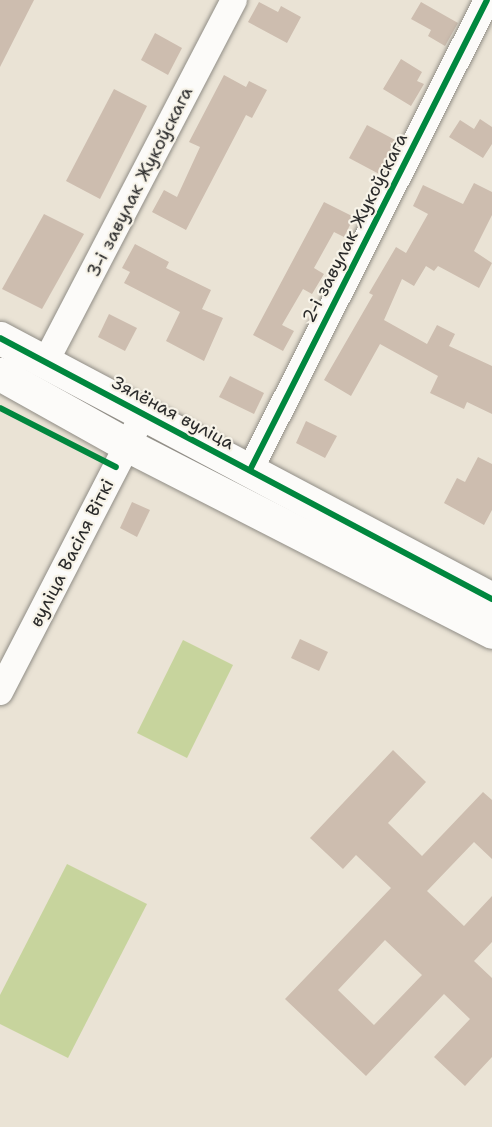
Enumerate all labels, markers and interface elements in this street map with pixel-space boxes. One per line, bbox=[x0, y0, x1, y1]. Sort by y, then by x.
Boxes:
street label: 3-і завулак Жукоўскага bbox=[83, 83, 197, 281]
street label: 2-і завулак Жукоўскага bbox=[298, 130, 412, 326]
street label: Зялёная вуліца bbox=[108, 372, 238, 454]
street label: вуліца Васіля Віткі bbox=[25, 475, 119, 631]

